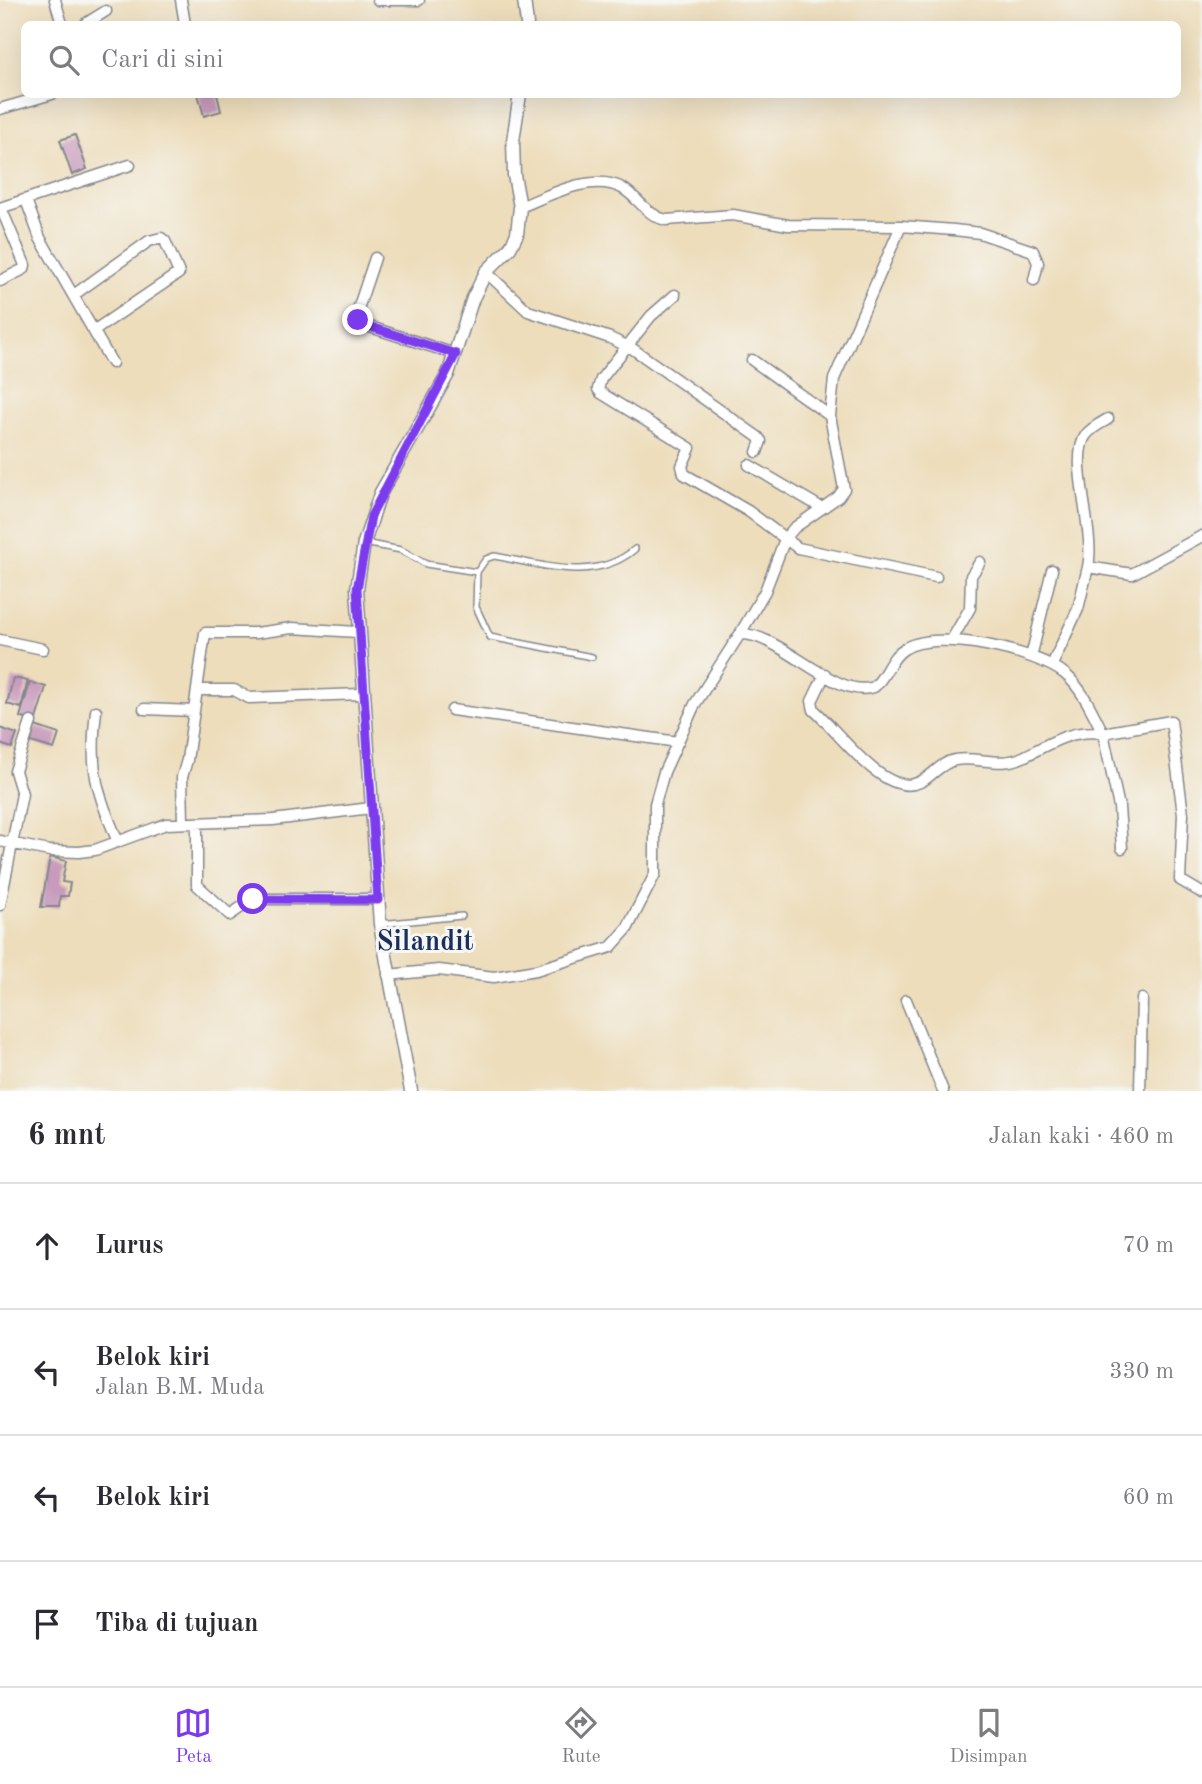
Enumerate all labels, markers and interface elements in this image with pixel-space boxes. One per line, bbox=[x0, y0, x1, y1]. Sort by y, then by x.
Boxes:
search box bbox=[21, 21, 1181, 98]
icon: search bbox=[45, 41, 83, 79]
text: Cari di sini bbox=[101, 47, 223, 73]
route end bbox=[342, 304, 373, 335]
route start bbox=[237, 883, 268, 914]
district label: Silandit bbox=[376, 929, 474, 957]
text: 6 mnt bbox=[28, 1121, 105, 1151]
text: Jalan kaki · 460 m bbox=[988, 1125, 1174, 1148]
icon: ahead bbox=[28, 1227, 66, 1265]
text: Lurus bbox=[95, 1233, 163, 1259]
text: 70 m bbox=[1123, 1234, 1174, 1257]
text: Belok kiri bbox=[95, 1345, 210, 1371]
icon: left bbox=[28, 1353, 66, 1391]
text: 330 m bbox=[1109, 1360, 1174, 1383]
text: Jalan B.M. Muda bbox=[95, 1376, 265, 1399]
icon: left bbox=[28, 1479, 66, 1517]
text: Belok kiri bbox=[95, 1485, 210, 1511]
text: 60 m bbox=[1123, 1486, 1174, 1509]
icon: arrive bbox=[28, 1605, 66, 1643]
text: Tiba di tujuan bbox=[95, 1611, 259, 1637]
tab: Peta bbox=[174, 1704, 212, 1769]
tab: Rute bbox=[561, 1704, 601, 1769]
tab: Disimpan bbox=[950, 1704, 1028, 1769]

